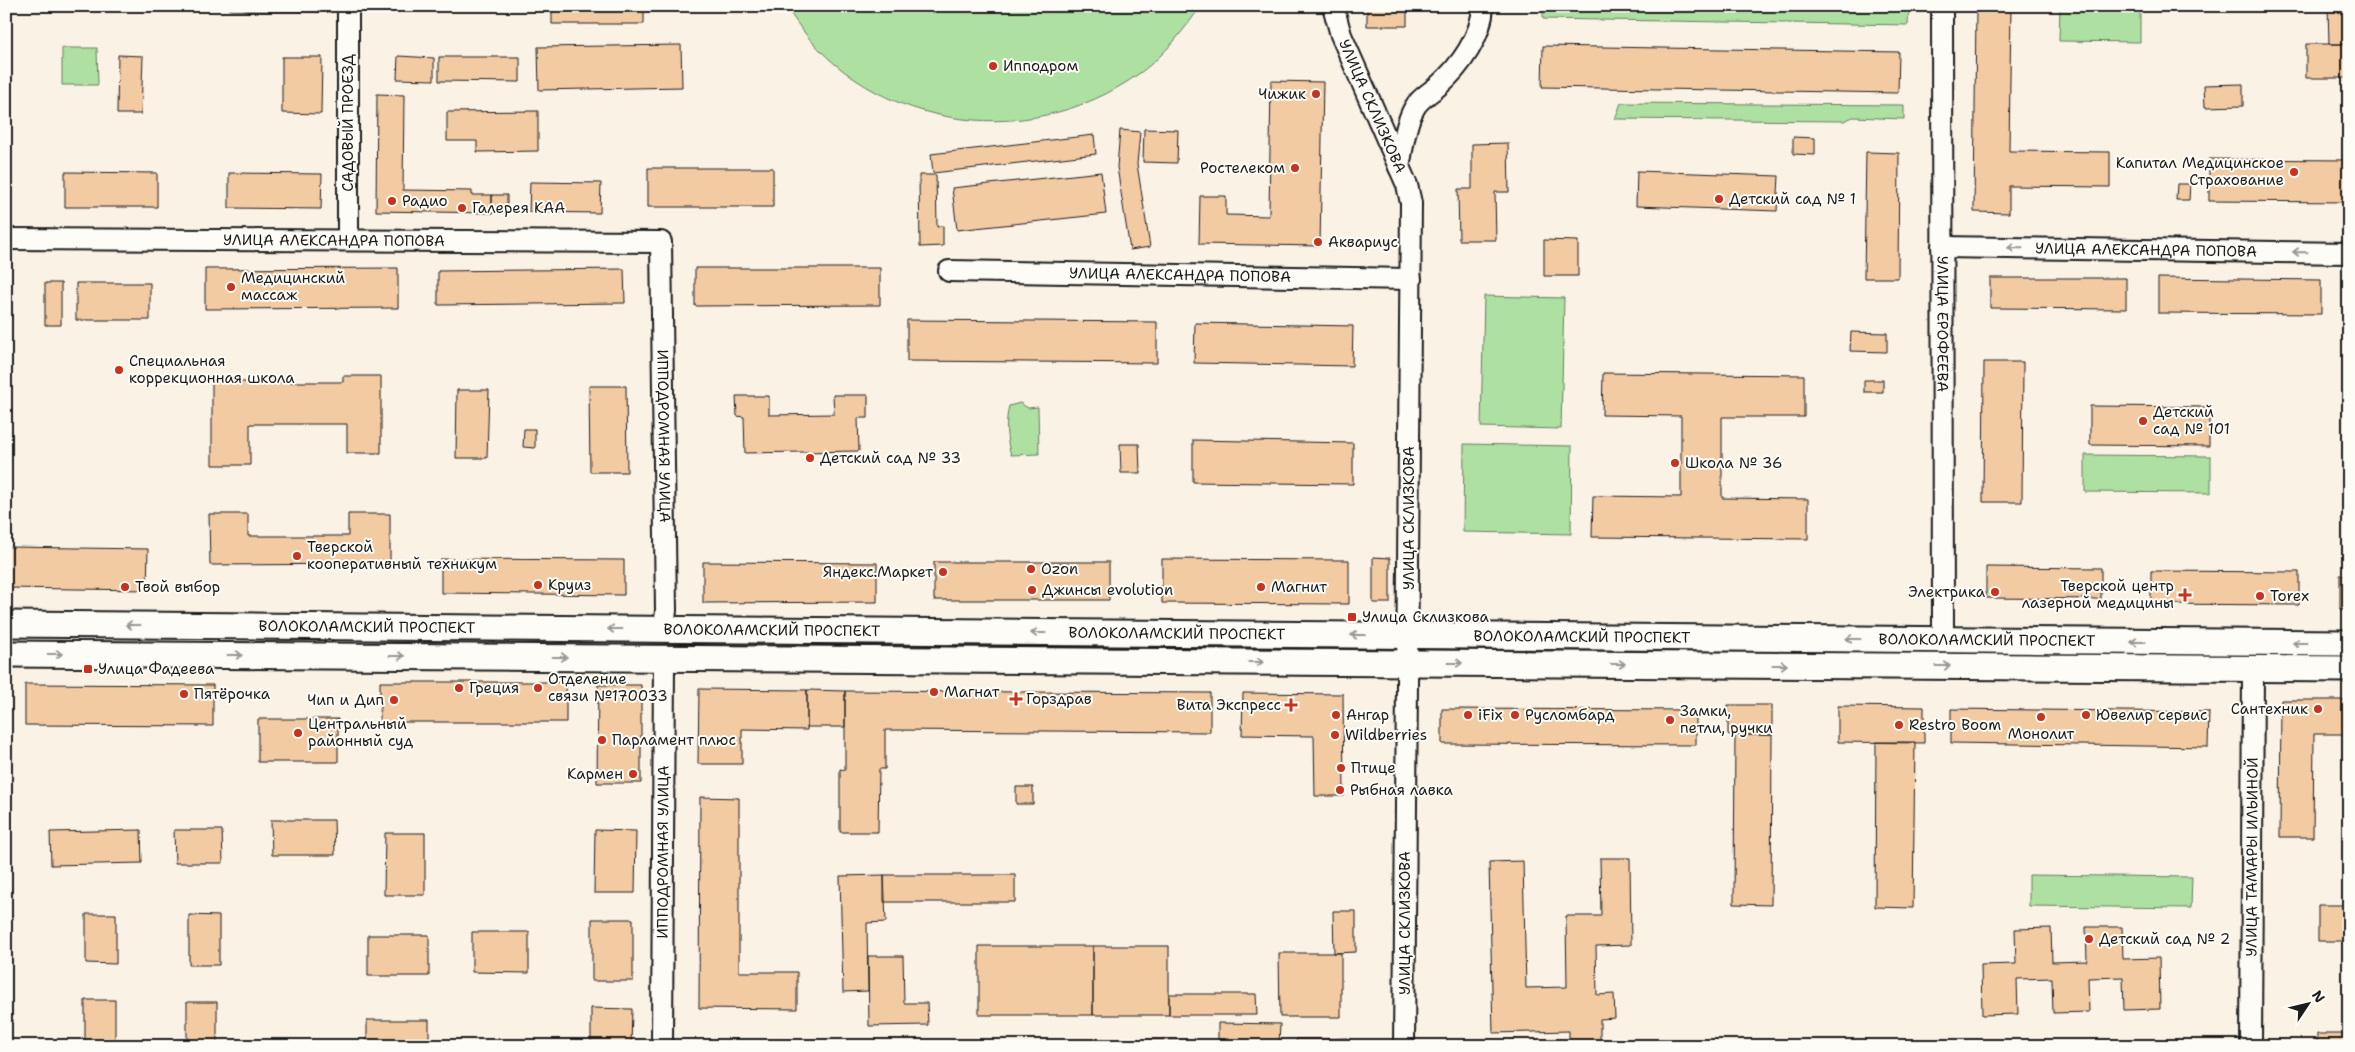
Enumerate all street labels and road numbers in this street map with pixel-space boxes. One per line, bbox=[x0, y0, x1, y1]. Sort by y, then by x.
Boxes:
street label: УЛИЦА СКЛИЗКОВА bbox=[1334, 36, 1411, 176]
street label: САДОВЫЙ ПРОЕЗД bbox=[337, 54, 358, 192]
street label: УЛИЦА АЛЕКСАНДРА ПОПОВА bbox=[223, 230, 445, 251]
street label: УЛИЦА АЛЕКСАНДРА ПОПОВА bbox=[2035, 238, 2257, 262]
street label: УЛИЦА ЕРОФЕЕВА bbox=[1932, 256, 1953, 392]
street label: УЛИЦА АЛЕКСАНДРА ПОПОВА bbox=[1069, 263, 1291, 287]
street label: ИППОДРОМНАЯ УЛИЦА bbox=[652, 349, 675, 523]
street label: УЛИЦА СКЛИЗКОВА bbox=[1399, 446, 1419, 590]
street label: ВОЛОКОЛАМСКИЙ ПРОСПЕКТ bbox=[259, 616, 475, 638]
street label: ВОЛОКОЛАМСКИЙ ПРОСПЕКТ bbox=[664, 619, 880, 641]
street label: ВОЛОКОЛАМСКИЙ ПРОСПЕКТ bbox=[1069, 623, 1285, 644]
street label: ВОЛОКОЛАМСКИЙ ПРОСПЕКТ bbox=[1473, 626, 1690, 648]
street label: ВОЛОКОЛАМСКИЙ ПРОСПЕКТ bbox=[1878, 629, 2095, 651]
street label: УЛИЦА ТАМАРЫ ИЛЬИНОЙ bbox=[2241, 757, 2263, 957]
street label: ИППОДРОМНАЯ УЛИЦА bbox=[653, 765, 673, 939]
street label: УЛИЦА СКЛИЗКОВА bbox=[1395, 851, 1415, 995]

